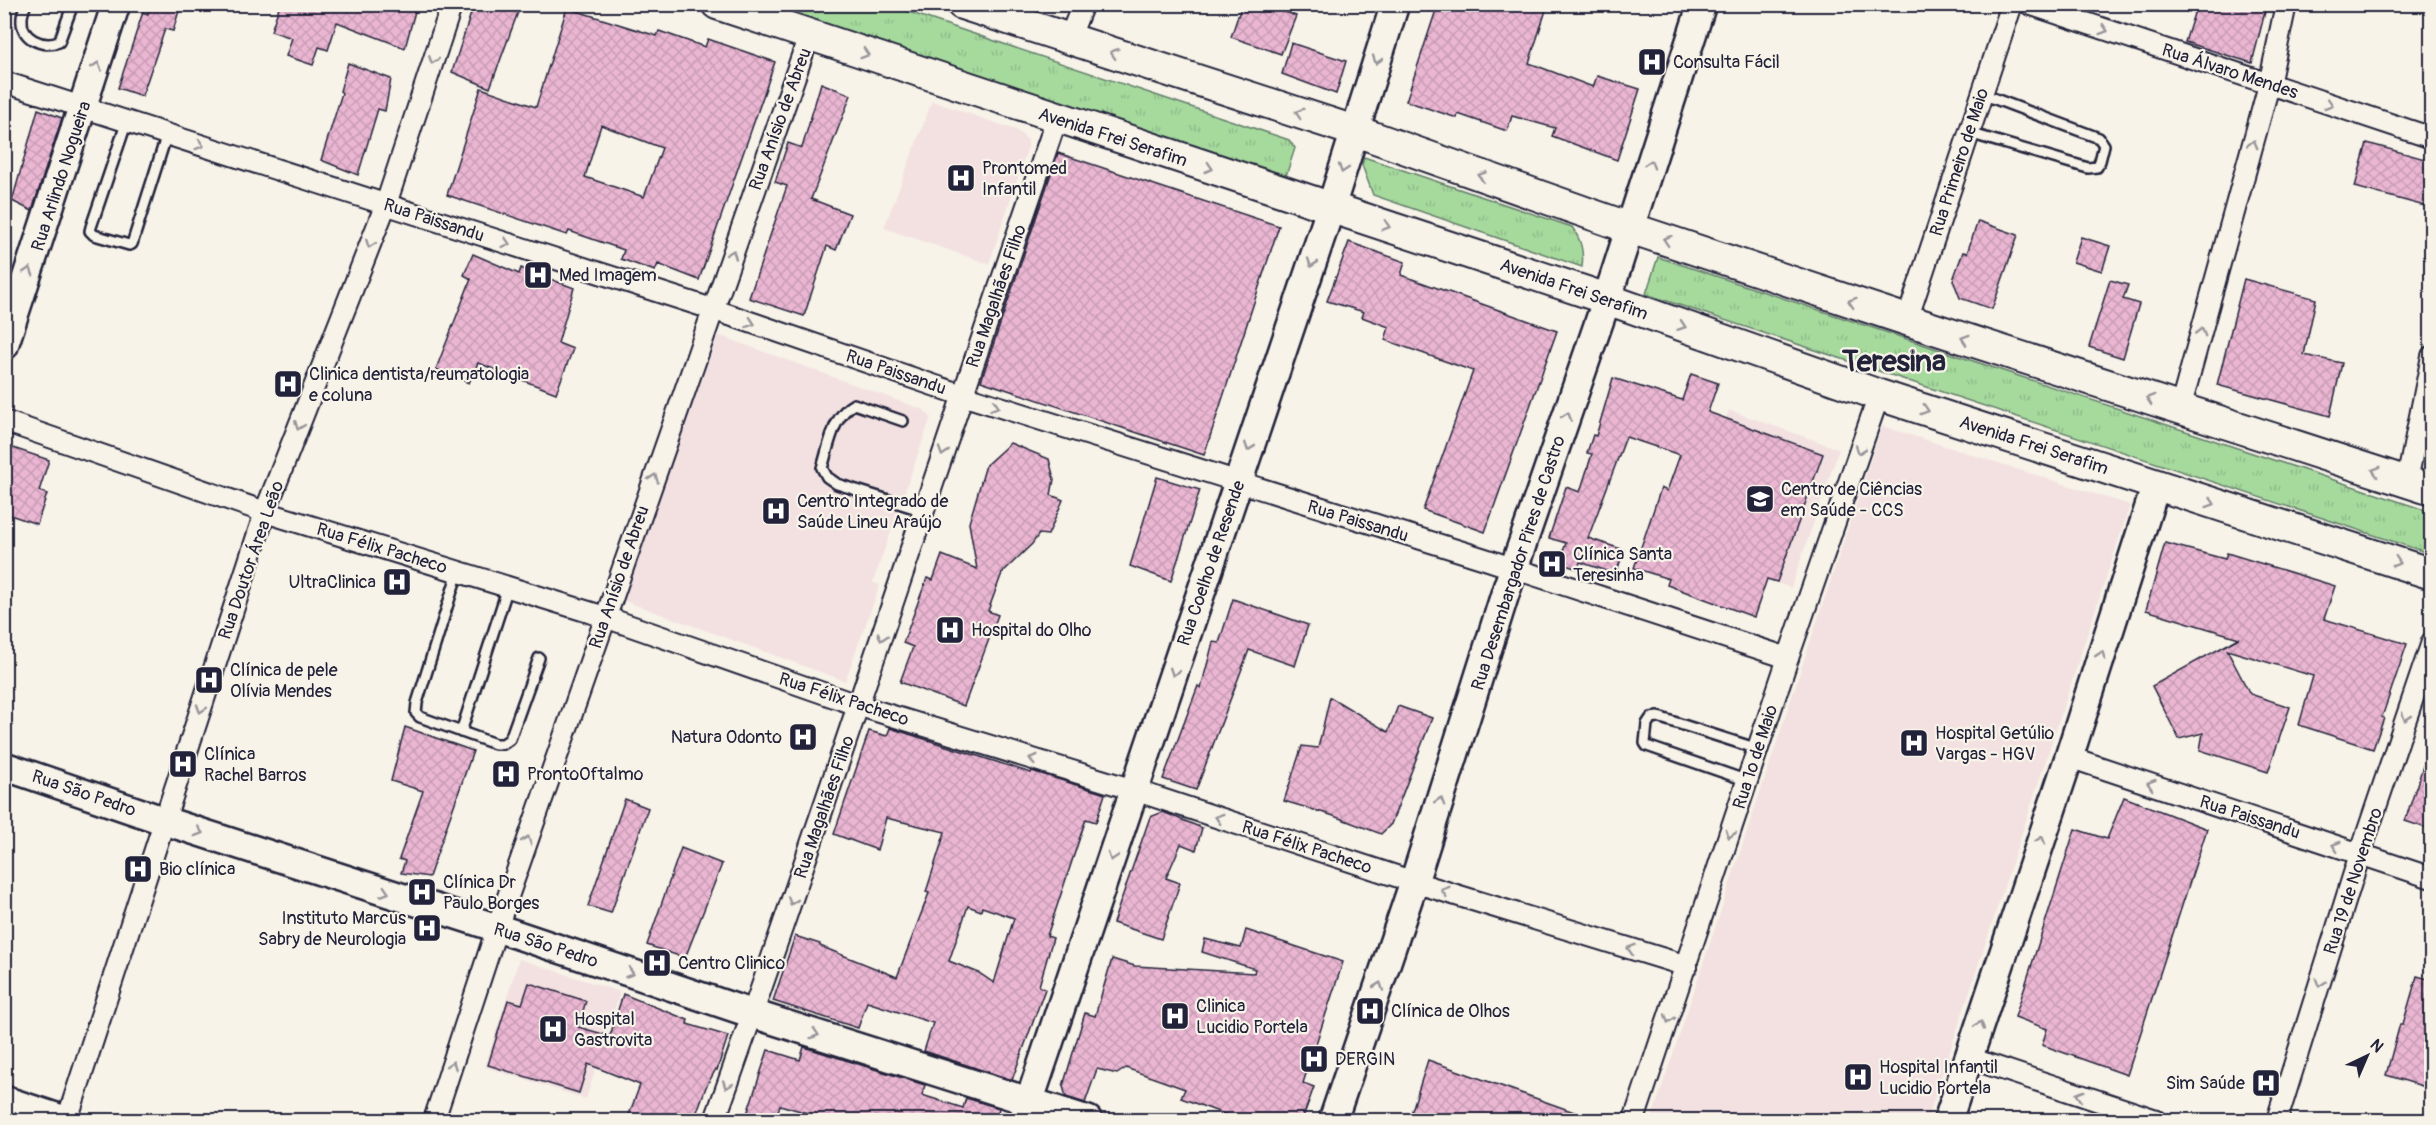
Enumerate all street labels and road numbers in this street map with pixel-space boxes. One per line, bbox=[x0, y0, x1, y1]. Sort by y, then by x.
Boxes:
street label: Rua Álvaro Mendes bbox=[2159, 39, 2301, 104]
street label: Rua Anísio de Abreu bbox=[744, 45, 817, 193]
street label: Rua Primeiro de Maio bbox=[1925, 85, 1994, 239]
street label: Rua Arlindo Nogueira bbox=[26, 98, 97, 254]
street label: Avenida Frei Serafim bbox=[1035, 103, 1190, 172]
street label: Rua Paissandu bbox=[381, 193, 487, 248]
street label: Rua Magalhães Filho bbox=[961, 221, 1032, 371]
street label: Avenida Frei Serafim bbox=[1497, 253, 1651, 326]
street label: Rua Paissandu bbox=[843, 345, 949, 400]
street label: Avenida Frei Serafim bbox=[1956, 411, 2111, 480]
street label: Rua Desembargador Pires de Castro bbox=[1466, 433, 1571, 693]
street label: Rua Doutor Área Leão bbox=[214, 477, 290, 643]
street label: Rua Coelho de Resende bbox=[1172, 477, 1251, 649]
street label: Rua Paissandu bbox=[1305, 495, 1411, 548]
street label: Rua Anísio de Abreu bbox=[584, 503, 655, 652]
street label: Rua Félix Pacheco bbox=[314, 518, 450, 579]
street label: Rua Félix Pacheco bbox=[776, 668, 912, 731]
street label: Rua 1º de Maio bbox=[1728, 702, 1783, 812]
street label: Rua Magalhães Filho bbox=[789, 732, 860, 882]
street label: Rua São Pedro bbox=[29, 765, 139, 822]
street label: Rua Paissandu bbox=[2197, 790, 2303, 845]
street label: Rua 19 de Novembro bbox=[2319, 805, 2388, 957]
street label: Rua Félix Pacheco bbox=[1239, 816, 1375, 879]
street label: Rua São Pedro bbox=[491, 918, 601, 973]

